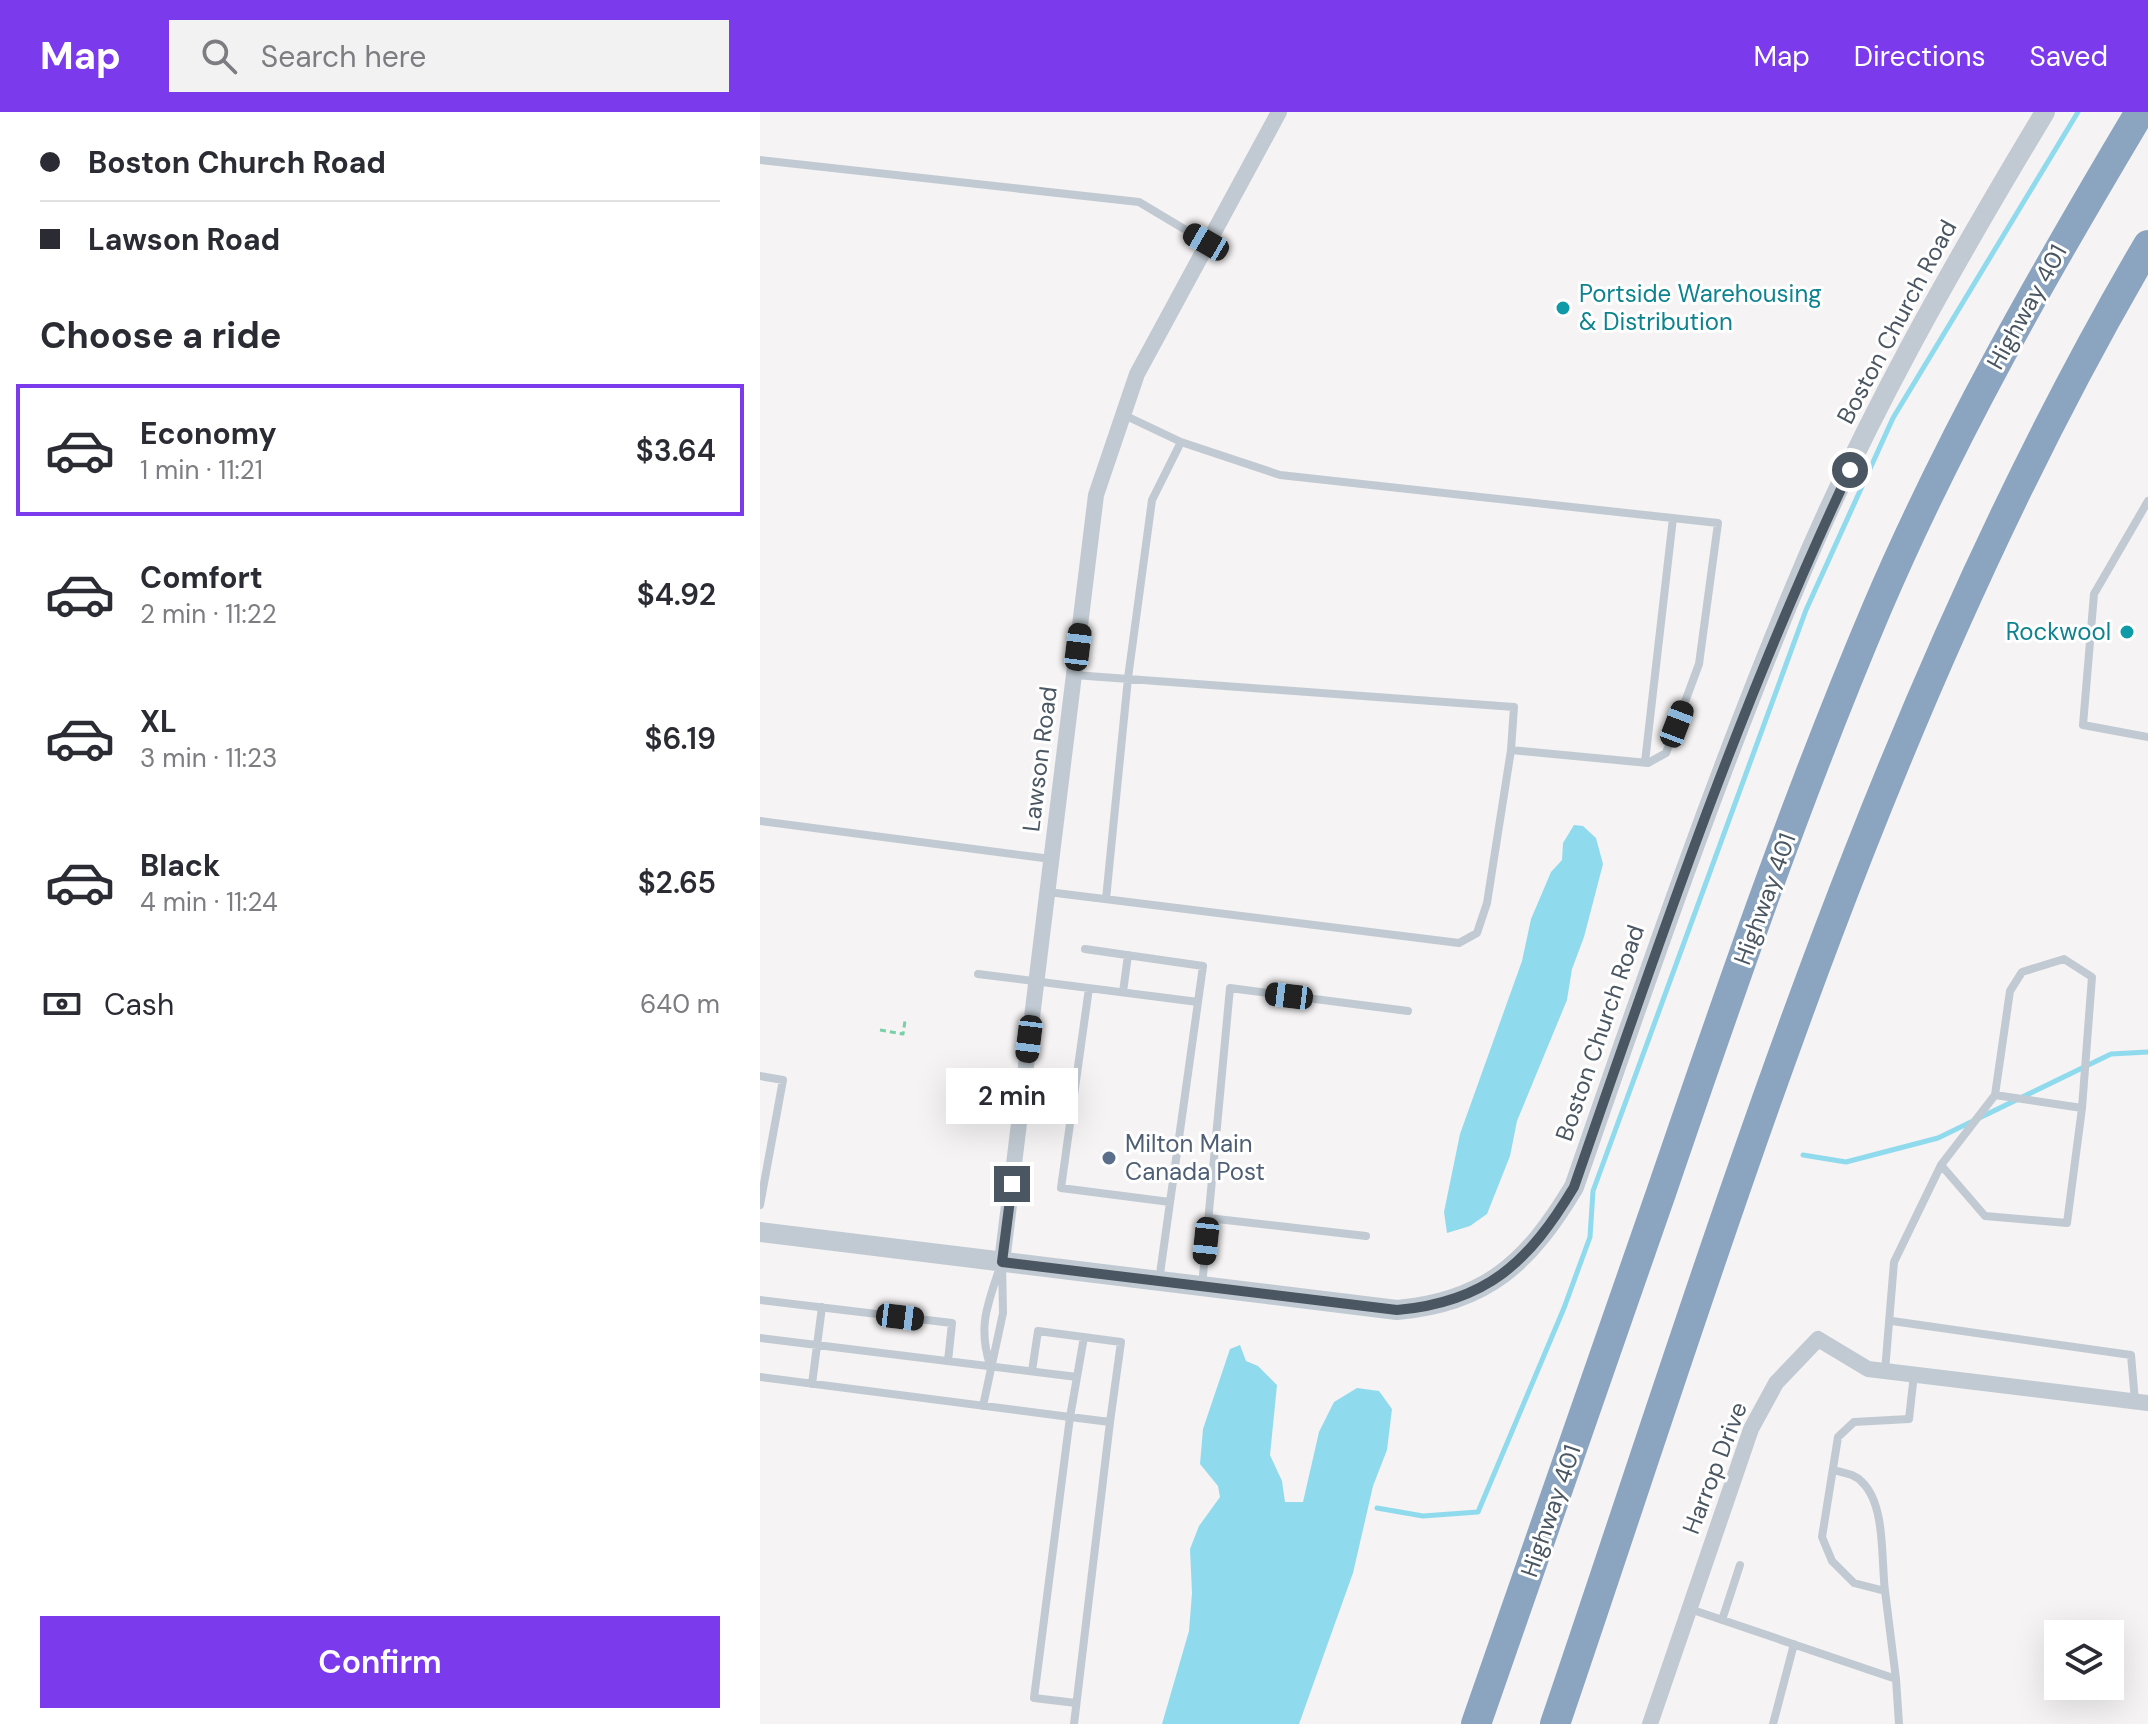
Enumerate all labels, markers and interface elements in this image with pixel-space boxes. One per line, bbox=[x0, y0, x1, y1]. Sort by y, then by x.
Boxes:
search box bbox=[169, 20, 729, 92]
text: Map bbox=[40, 31, 121, 81]
icon: search bbox=[197, 34, 241, 78]
text: Search here bbox=[261, 37, 426, 76]
text: Map bbox=[1753, 38, 1810, 75]
text: Directions bbox=[1854, 38, 1986, 75]
text: Saved bbox=[2030, 38, 2108, 75]
text: Boston Church Road bbox=[88, 143, 386, 182]
street label: Boston Church Road bbox=[1830, 214, 1963, 429]
text: Lawson Road bbox=[88, 220, 280, 259]
car bbox=[1179, 220, 1233, 264]
street label: Highway 401 bbox=[1980, 239, 2074, 375]
place label: Portside Warehousing & Distribution bbox=[1579, 278, 1822, 337]
marker: Portside Warehousing & Distribution bbox=[1554, 299, 1572, 317]
text: Choose a ride bbox=[40, 312, 281, 359]
icon: car bbox=[44, 414, 116, 486]
text: Economy bbox=[140, 414, 277, 453]
text: $3.64 bbox=[636, 431, 716, 470]
route start bbox=[1832, 452, 1868, 488]
text: 1 min · 11:21 bbox=[140, 453, 263, 487]
icon: car bbox=[44, 558, 116, 630]
text: Comfort bbox=[140, 558, 263, 597]
text: $4.92 bbox=[637, 575, 716, 614]
text: 2 min · 11:22 bbox=[140, 597, 277, 631]
place label: Rockwool bbox=[2006, 616, 2111, 647]
car bbox=[1063, 622, 1093, 672]
marker: Rockwool bbox=[2118, 623, 2136, 641]
street label: Lawson Road bbox=[1015, 685, 1064, 833]
car bbox=[1657, 697, 1697, 751]
icon: car bbox=[44, 702, 116, 774]
text: XL bbox=[140, 702, 177, 741]
text: $6.19 bbox=[645, 719, 716, 758]
text: 3 min · 11:23 bbox=[140, 741, 277, 775]
street label: Highway 401 bbox=[1726, 829, 1803, 969]
icon: car bbox=[44, 846, 116, 918]
text: Black bbox=[140, 846, 220, 885]
text: $2.65 bbox=[638, 863, 716, 902]
text: 4 min · 11:24 bbox=[140, 885, 278, 919]
street label: Boston Church Road bbox=[1548, 921, 1651, 1145]
car bbox=[1264, 981, 1314, 1011]
icon: cash bbox=[40, 982, 84, 1026]
text: Cash bbox=[104, 985, 174, 1024]
text: 640 m bbox=[640, 987, 720, 1021]
car bbox=[1014, 1014, 1044, 1064]
callout: 2 min bbox=[946, 1068, 1078, 1124]
text: 2 min bbox=[978, 1079, 1046, 1113]
place label: Milton Main Canada Post bbox=[1125, 1128, 1265, 1187]
marker: Milton Main Canada Post bbox=[1100, 1149, 1118, 1167]
route end bbox=[994, 1166, 1030, 1202]
car bbox=[1192, 1216, 1220, 1266]
car bbox=[875, 1302, 925, 1332]
street label: Harrop Drive bbox=[1675, 1397, 1754, 1538]
street label: Highway 401 bbox=[1513, 1441, 1588, 1581]
button: Confirm bbox=[40, 1616, 720, 1708]
map controls bbox=[2044, 1620, 2124, 1700]
button: layers bbox=[2044, 1620, 2124, 1700]

